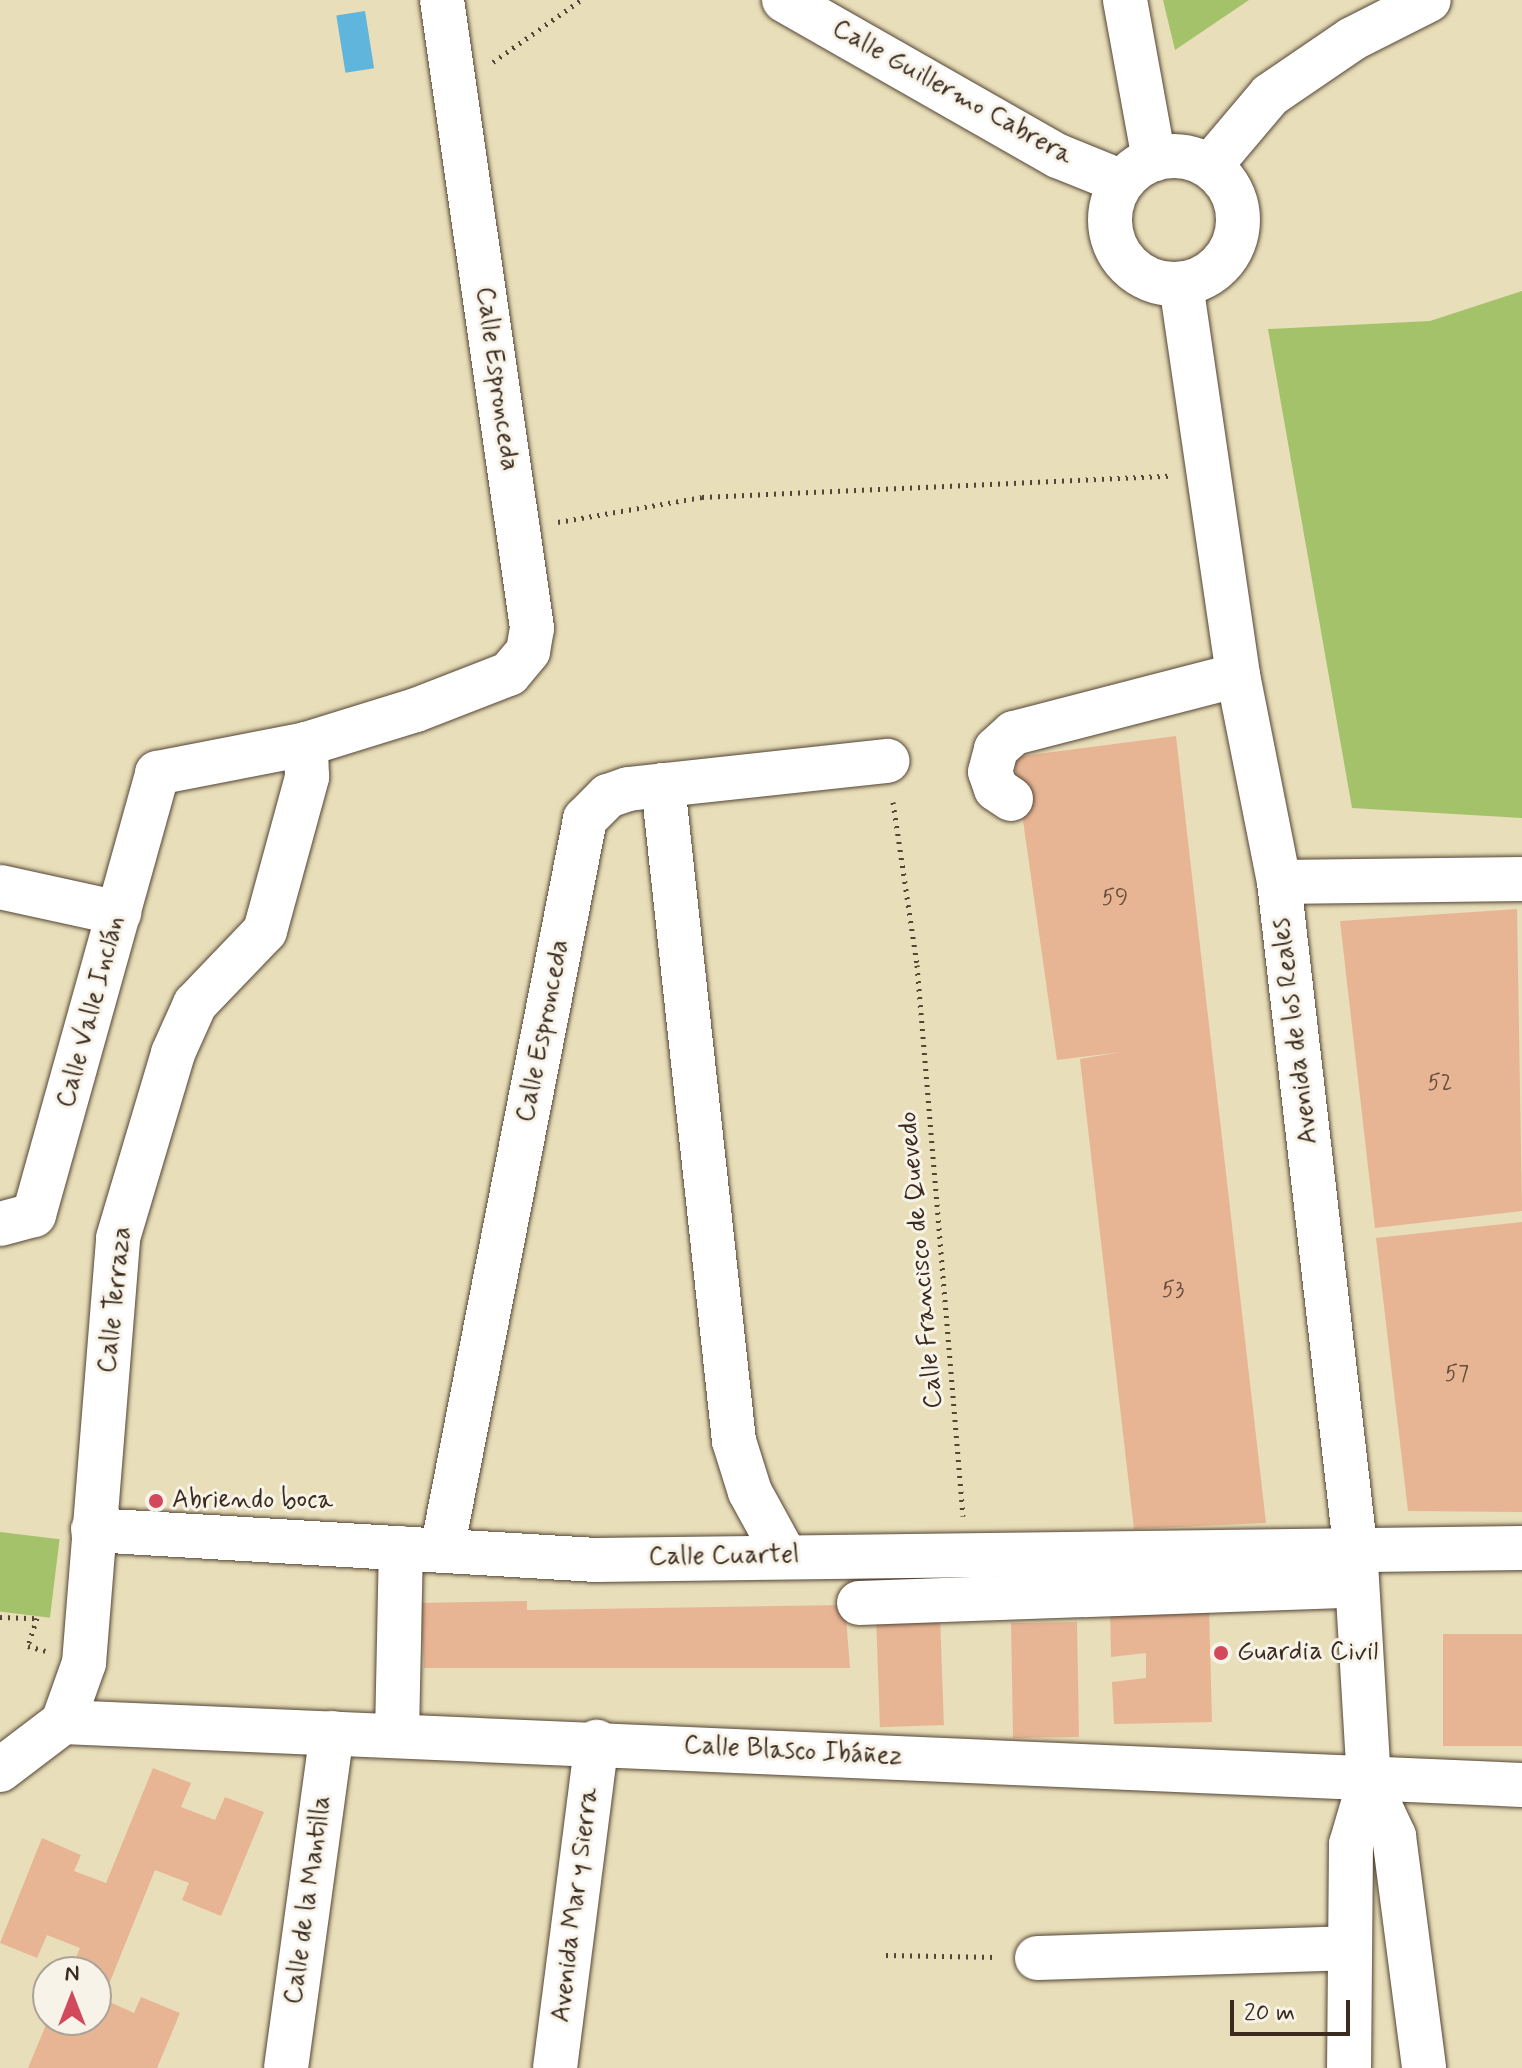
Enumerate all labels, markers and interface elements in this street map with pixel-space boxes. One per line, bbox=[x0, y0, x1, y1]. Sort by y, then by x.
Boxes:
street label: Calle Guillermo Cabrera bbox=[825, 13, 1079, 173]
street label: Calle Espronceda bbox=[468, 285, 524, 473]
house number: 59 bbox=[1102, 886, 1128, 912]
street label: Avenida de los Reales bbox=[1266, 914, 1326, 1148]
street label: Calle Valle Inclán bbox=[52, 915, 132, 1109]
street label: Calle Espronceda bbox=[511, 937, 577, 1125]
house number: 52 bbox=[1428, 1071, 1452, 1097]
street label: Calle Francisco de Quevedo bbox=[893, 1109, 951, 1411]
street label: Calle Terraza bbox=[93, 1224, 139, 1376]
house number: 53 bbox=[1162, 1278, 1184, 1304]
house number: 57 bbox=[1445, 1362, 1469, 1388]
place label: Abriendo boca bbox=[172, 1485, 330, 1517]
marker: Abriendo boca bbox=[147, 1492, 165, 1510]
street label: Calle Cuartel bbox=[650, 1540, 798, 1574]
place label: Guardia Civil bbox=[1237, 1637, 1378, 1669]
marker: Guardia Civil bbox=[1212, 1644, 1230, 1662]
street label: Calle Blasco Ibáñez bbox=[685, 1731, 901, 1773]
street label: Avenida Mar y Sierra bbox=[546, 1785, 606, 2025]
street label: Calle de la Mantilla bbox=[279, 1791, 339, 2009]
north arrow bbox=[32, 1956, 112, 2036]
text: N bbox=[65, 1960, 79, 1988]
scale bar bbox=[1234, 1984, 1354, 2034]
text: 20 m bbox=[1244, 1998, 1295, 2029]

